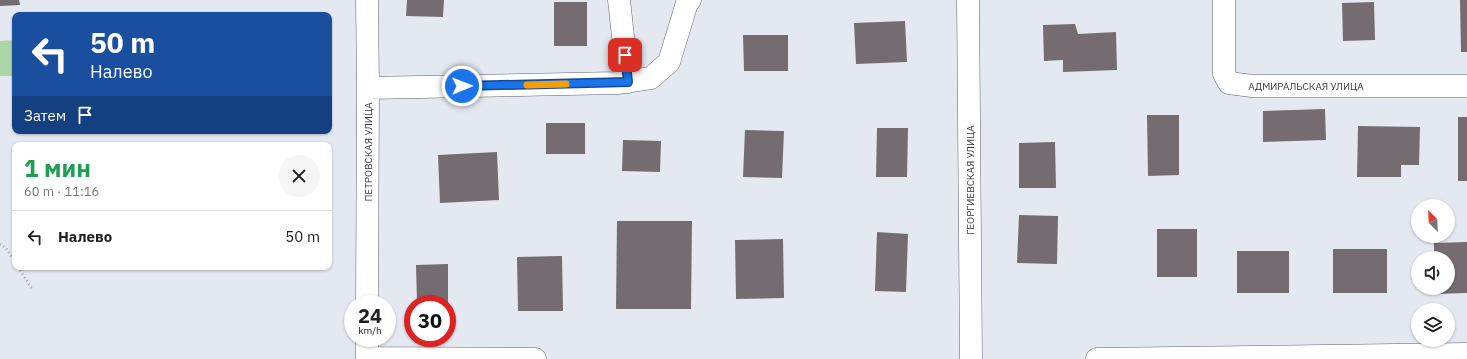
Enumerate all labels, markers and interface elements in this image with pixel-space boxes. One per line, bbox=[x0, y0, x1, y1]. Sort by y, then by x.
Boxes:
text: 50 m bbox=[90, 24, 155, 61]
icon: left bbox=[24, 28, 76, 80]
pin bbox=[608, 38, 642, 72]
icon: arrive bbox=[614, 44, 636, 66]
text: Налево bbox=[90, 60, 153, 83]
position arrow bbox=[441, 65, 483, 107]
street label: АДМИРАЛЬСКАЯ УЛИЦА bbox=[1248, 80, 1364, 93]
street label: ПЕТРОВСКАЯ УЛИЦА bbox=[362, 102, 375, 202]
icon: arrive bbox=[74, 104, 96, 126]
text: Затем bbox=[24, 106, 66, 125]
street label: ГЕОРГИЕВСКАЯ УЛИЦА bbox=[964, 125, 977, 235]
text: 1 мин bbox=[24, 152, 91, 184]
button: close bbox=[278, 155, 320, 197]
text: 60 m · 11:16 bbox=[24, 183, 99, 200]
north arrow bbox=[1411, 199, 1455, 243]
map controls bbox=[1411, 199, 1455, 347]
icon: left bbox=[24, 226, 46, 248]
text: Налево bbox=[58, 227, 112, 246]
text: 50 m bbox=[285, 227, 320, 246]
button: sound bbox=[1411, 251, 1455, 295]
speed limit sign: 30 bbox=[404, 295, 456, 347]
text: 24 bbox=[358, 302, 382, 329]
button: layers bbox=[1411, 303, 1455, 347]
text: km/h bbox=[358, 324, 382, 337]

